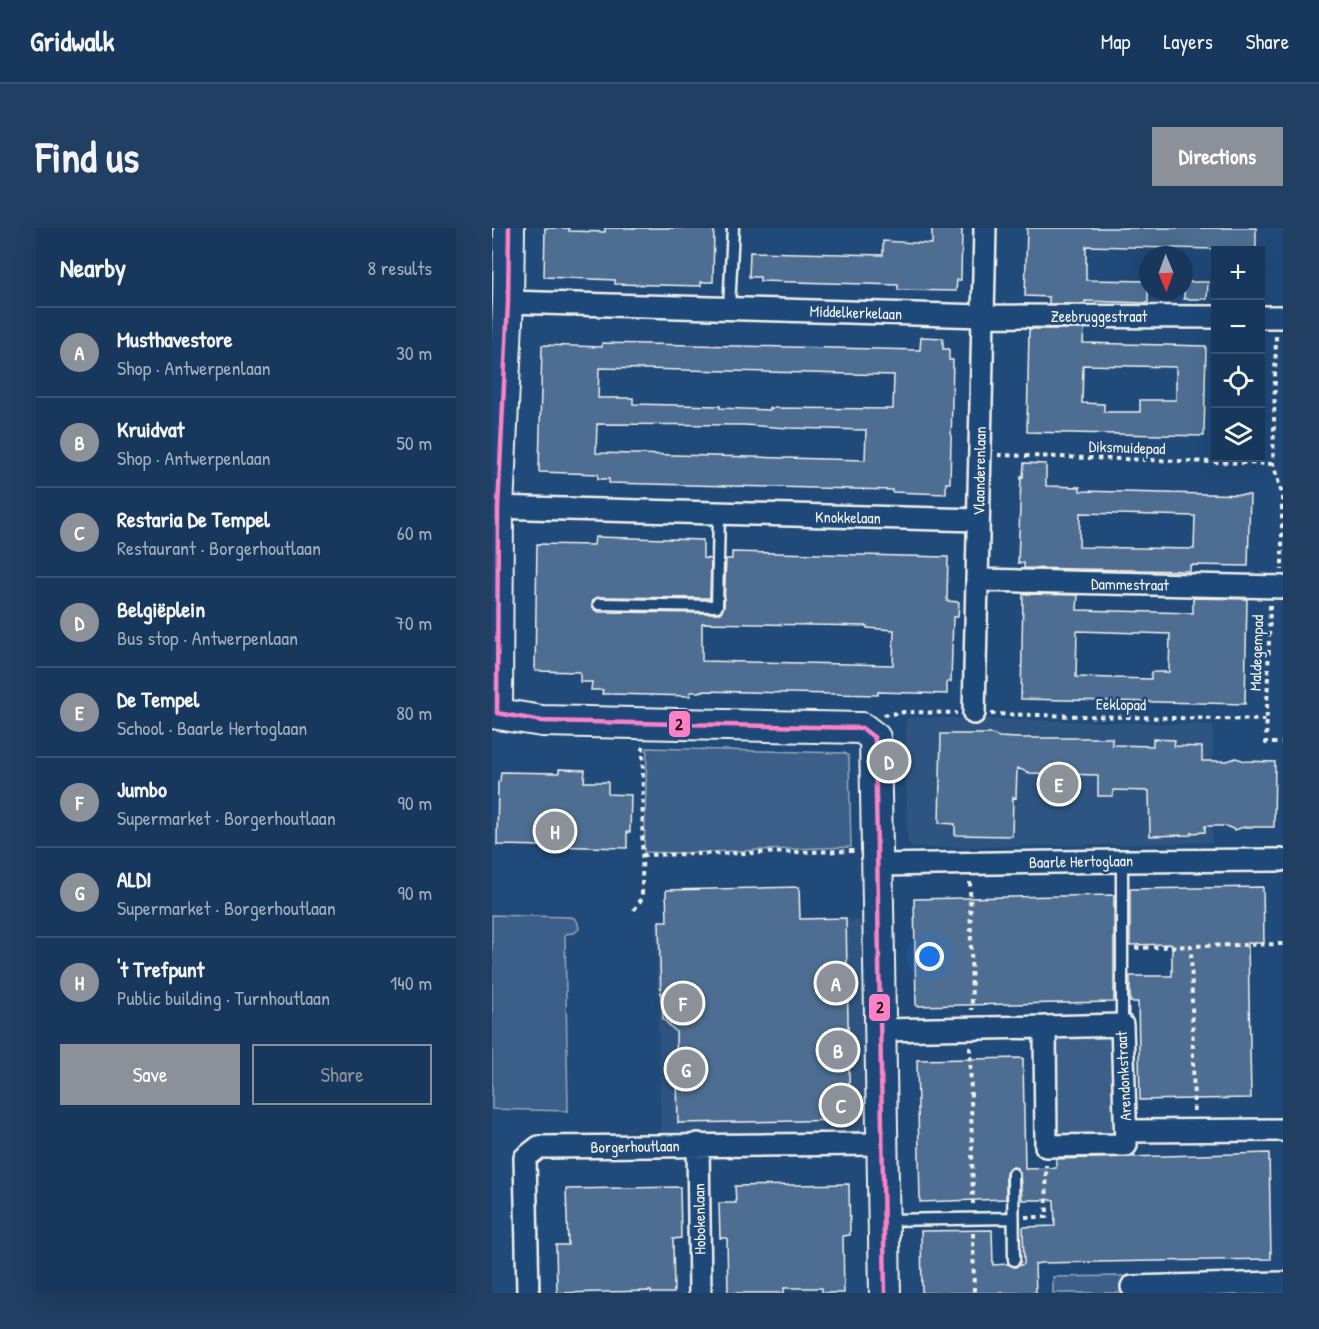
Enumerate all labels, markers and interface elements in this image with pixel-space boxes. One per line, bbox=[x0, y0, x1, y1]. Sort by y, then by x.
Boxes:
text: Gridwalk bbox=[30, 22, 114, 60]
text: Map bbox=[1101, 27, 1130, 56]
text: Layers bbox=[1163, 27, 1213, 56]
text: Share bbox=[1246, 27, 1289, 56]
button: Directions bbox=[1152, 127, 1283, 186]
text: Find us bbox=[36, 128, 139, 185]
north arrow bbox=[1139, 246, 1193, 300]
map controls bbox=[1211, 246, 1265, 462]
button: + bbox=[1211, 246, 1265, 300]
text: Nearby bbox=[60, 250, 126, 285]
text: 8 results bbox=[367, 254, 432, 281]
street label: Middelkerkelaan bbox=[809, 299, 903, 325]
button: − bbox=[1211, 300, 1265, 354]
street label: Zeebruggestraat bbox=[1051, 305, 1148, 327]
text: Musthavestore bbox=[117, 324, 232, 354]
text: A bbox=[75, 339, 84, 366]
text: 30 m bbox=[396, 339, 432, 366]
text: Shop · Antwerpenlaan bbox=[117, 354, 271, 381]
button: locate bbox=[1211, 354, 1265, 408]
button: layers bbox=[1211, 408, 1265, 462]
text: Kruidvat bbox=[117, 414, 184, 444]
street label: Vlaanderenlaan bbox=[967, 426, 991, 516]
text: B bbox=[74, 429, 85, 456]
text: 50 m bbox=[396, 429, 432, 456]
street label: Diksmuidepad bbox=[1088, 435, 1166, 459]
text: Shop · Antwerpenlaan bbox=[117, 444, 271, 471]
text: Restaria De Tempel bbox=[117, 504, 270, 534]
street label: Knokkelaan bbox=[815, 505, 881, 529]
text: C bbox=[74, 519, 85, 546]
text: 60 m bbox=[397, 519, 432, 546]
text: Restaurant · Borgerhoutlaan bbox=[117, 534, 321, 561]
street label: Dammestraat bbox=[1091, 572, 1170, 596]
text: Belgiëplein bbox=[117, 594, 205, 624]
text: D bbox=[75, 609, 84, 636]
text: 70 m bbox=[395, 609, 432, 636]
street label: Maldegempad bbox=[1244, 614, 1268, 692]
text: Bus stop · Antwerpenlaan bbox=[117, 624, 298, 651]
text: De Tempel bbox=[117, 684, 199, 714]
street label: Eeklopad bbox=[1096, 693, 1146, 715]
text: E bbox=[75, 699, 84, 726]
text: 80 m bbox=[396, 699, 432, 726]
line badge: 2 bbox=[668, 710, 691, 738]
text: 2 bbox=[675, 713, 683, 735]
text: School · Baarle Hertoglaan bbox=[117, 714, 307, 741]
pin: D bbox=[870, 738, 908, 784]
pin: E bbox=[1040, 762, 1078, 806]
text: Jumbo bbox=[117, 774, 167, 804]
text: F bbox=[76, 789, 83, 816]
text: 90 m bbox=[398, 789, 432, 816]
text: Supermarket · Borgerhoutlaan bbox=[117, 804, 336, 831]
pin: H bbox=[536, 808, 574, 854]
street label: Baarle Hertoglaan bbox=[1029, 849, 1133, 873]
text: ALDI bbox=[117, 864, 152, 894]
text: G bbox=[75, 879, 84, 906]
text: 90 m bbox=[398, 879, 432, 906]
text: Supermarket · Borgerhoutlaan bbox=[117, 894, 336, 921]
your location bbox=[915, 942, 944, 971]
text: 't Trefpunt bbox=[117, 954, 204, 984]
pin: A bbox=[816, 960, 856, 1005]
text: H bbox=[75, 969, 84, 996]
text: 140 m bbox=[390, 969, 432, 996]
pin: F bbox=[664, 980, 702, 1026]
text: Public building · Turnhoutlaan bbox=[117, 984, 330, 1011]
line badge: 2 bbox=[868, 993, 891, 1022]
text: 2 bbox=[876, 996, 884, 1018]
pin: B bbox=[818, 1028, 858, 1072]
street label: Arendonkstraat bbox=[1110, 1030, 1136, 1122]
button: Save bbox=[60, 1044, 240, 1105]
button: Share bbox=[252, 1044, 432, 1105]
pin: G bbox=[666, 1046, 706, 1092]
pin: C bbox=[822, 1082, 860, 1128]
street label: Borgerhoutlaan bbox=[590, 1134, 680, 1158]
street label: Hobokenlaan bbox=[687, 1183, 711, 1255]

